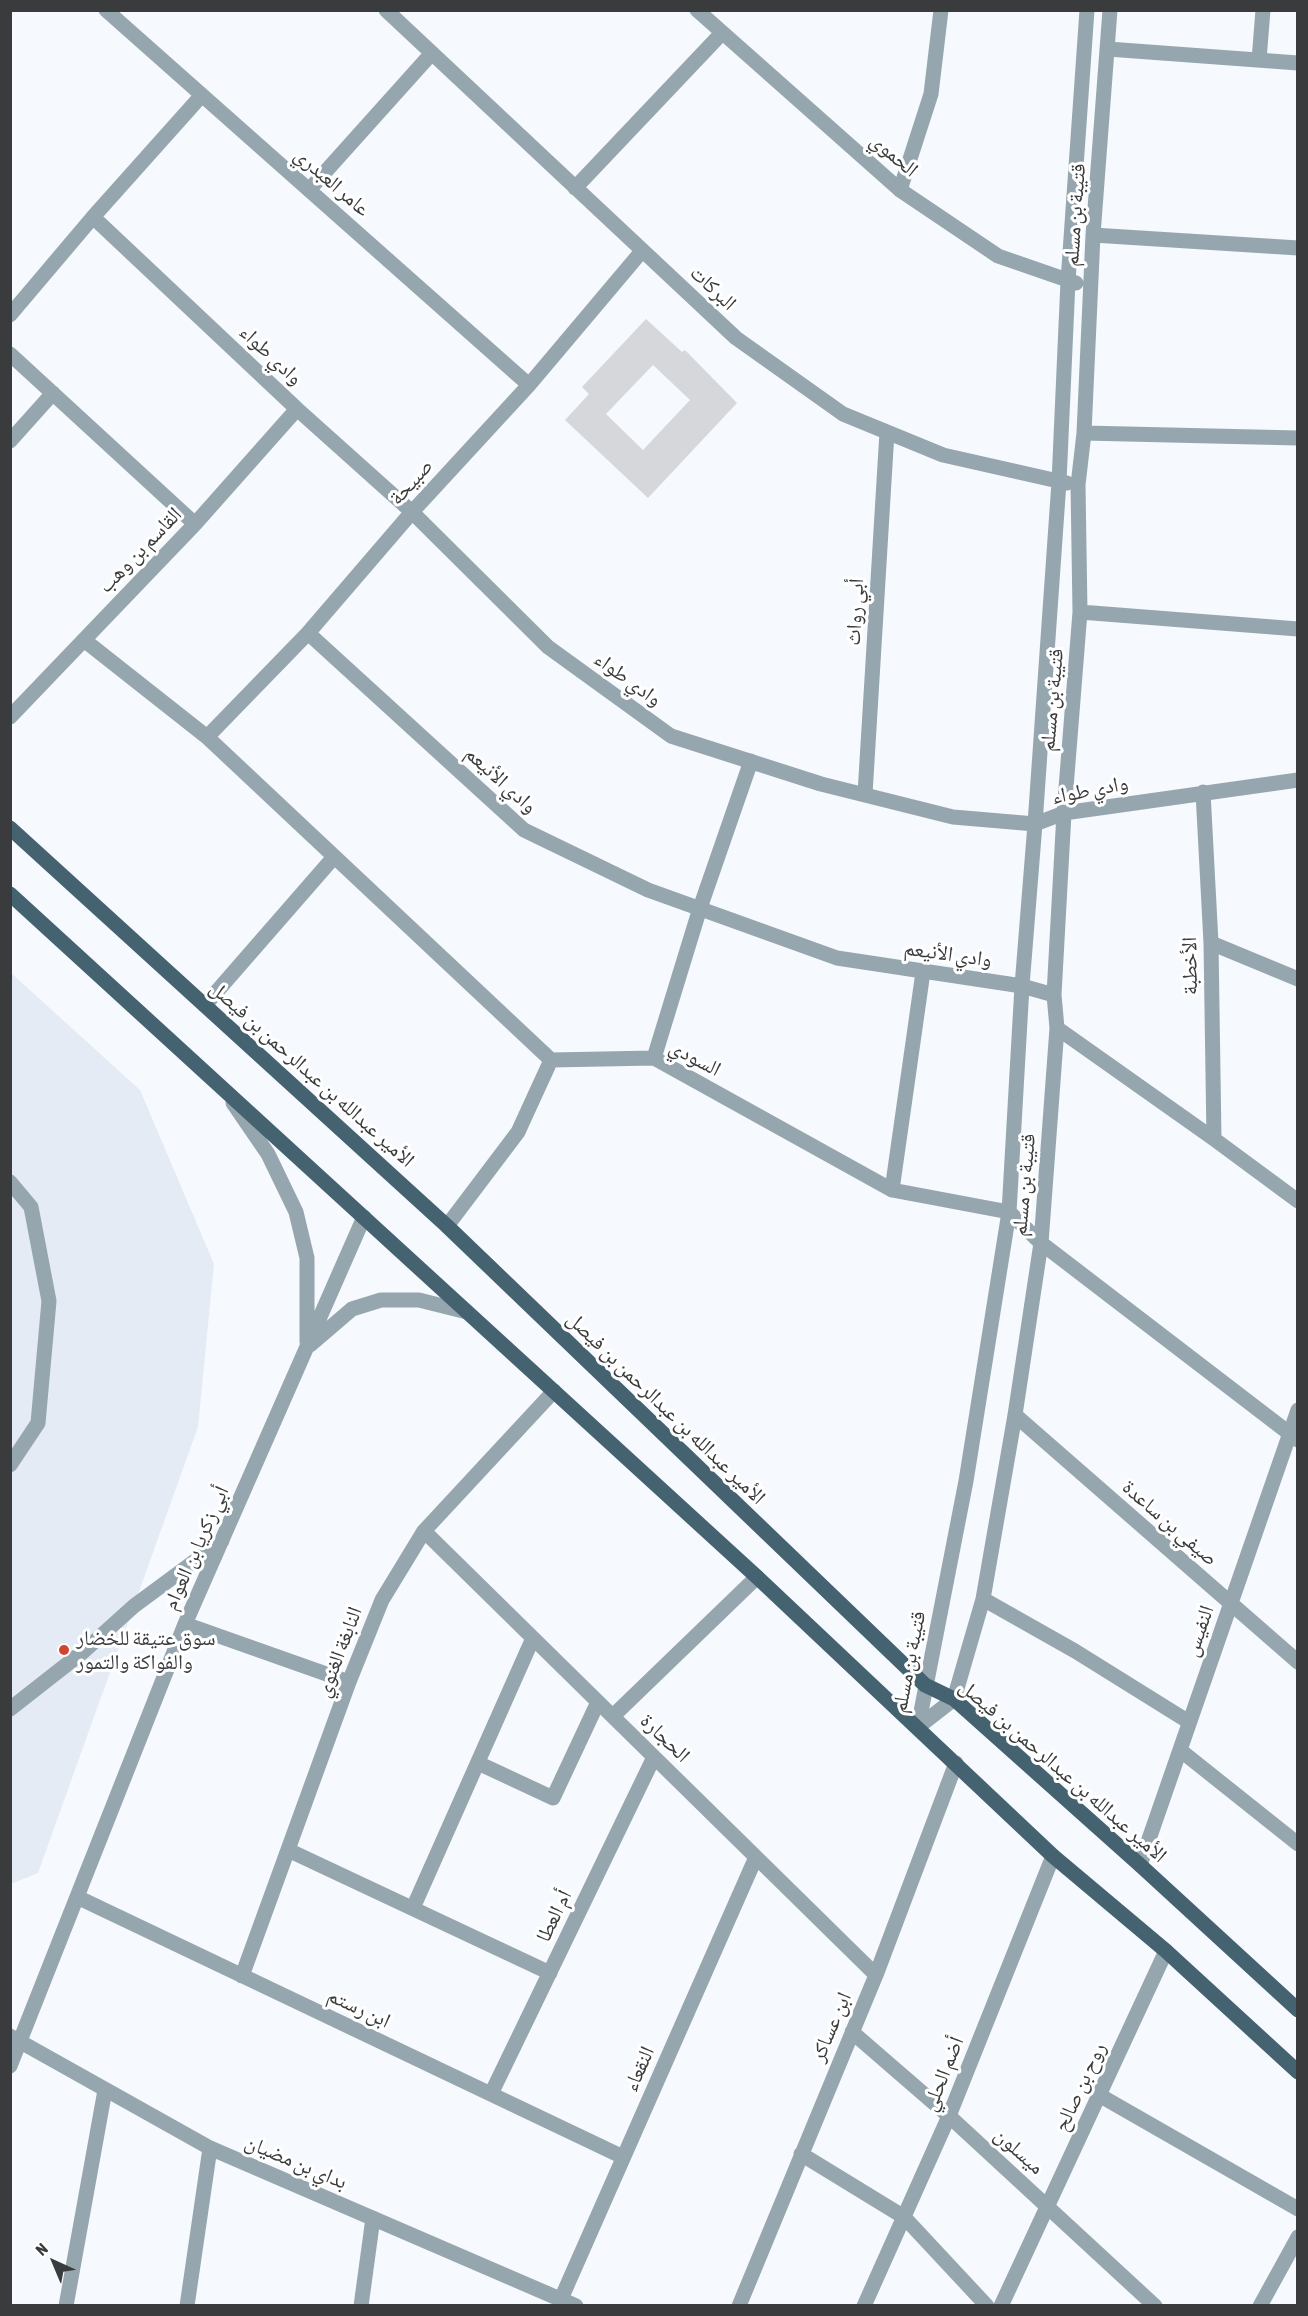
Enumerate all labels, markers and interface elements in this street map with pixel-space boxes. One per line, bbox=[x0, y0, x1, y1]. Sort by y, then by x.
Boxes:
street label: الحموي bbox=[865, 128, 923, 182]
street label: عامر العبدري bbox=[289, 142, 375, 222]
street label: قتيبة بن مسلم bbox=[1059, 163, 1091, 267]
street label: البركات bbox=[685, 260, 741, 316]
street label: وادي طواء bbox=[234, 319, 308, 391]
street label: صبيحة bbox=[384, 454, 438, 510]
street label: القاسم بن وهب bbox=[93, 502, 187, 598]
street label: أبي رواث bbox=[841, 578, 869, 646]
street label: وادي طواء bbox=[589, 646, 667, 712]
street label: قتيبة بن مسلم bbox=[1035, 648, 1069, 752]
street label: وادي الأنيعم bbox=[460, 741, 542, 819]
street label: وادي طواء bbox=[1050, 770, 1130, 810]
street label: وادي الأنيعم bbox=[902, 935, 994, 973]
street label: الأخطبة bbox=[1177, 937, 1203, 995]
street label: الأمير عبدالله بن عبدالرحمن بن فيصل bbox=[204, 975, 420, 1173]
street label: السودي bbox=[665, 1034, 725, 1082]
street label: قتيبة بن مسلم bbox=[1007, 1133, 1041, 1237]
street label: الأمير عبدالله بن عبدالرحمن بن فيصل bbox=[561, 1306, 771, 1510]
street label: صيفي بن ساعدة bbox=[1117, 1475, 1223, 1571]
street label: أبي زكريا بن العوام bbox=[157, 1482, 235, 1614]
street label: النفيس bbox=[1179, 1602, 1219, 1660]
street label: النابغة الغنوي bbox=[310, 1603, 368, 1701]
street label: قتيبة بن مسلم bbox=[887, 1609, 931, 1715]
place label: سوق عتيقة للخضار والفواكة والتمور bbox=[76, 1625, 216, 1675]
marker: سوق عتيقة للخضار والفواكة والتمور bbox=[57, 1643, 71, 1657]
street label: الأمير عبدالله بن عبدالرحمن بن فيصل bbox=[954, 1674, 1172, 1868]
street label: الحجارة bbox=[635, 1708, 695, 1768]
street label: أم العطا bbox=[531, 1886, 577, 1946]
street label: ابن رستم bbox=[324, 1983, 394, 2033]
street label: ابن عساكر bbox=[805, 1988, 857, 2066]
street label: أضم الحلي bbox=[917, 2033, 969, 2115]
street label: روح بن صالح bbox=[1048, 2038, 1112, 2136]
street label: النقعاء bbox=[618, 2042, 660, 2096]
street label: ميسلون bbox=[989, 2122, 1049, 2180]
street label: بداي بن مضيان bbox=[241, 2129, 351, 2195]
north arrow bbox=[24, 2232, 84, 2292]
text: N bbox=[32, 2239, 51, 2259]

